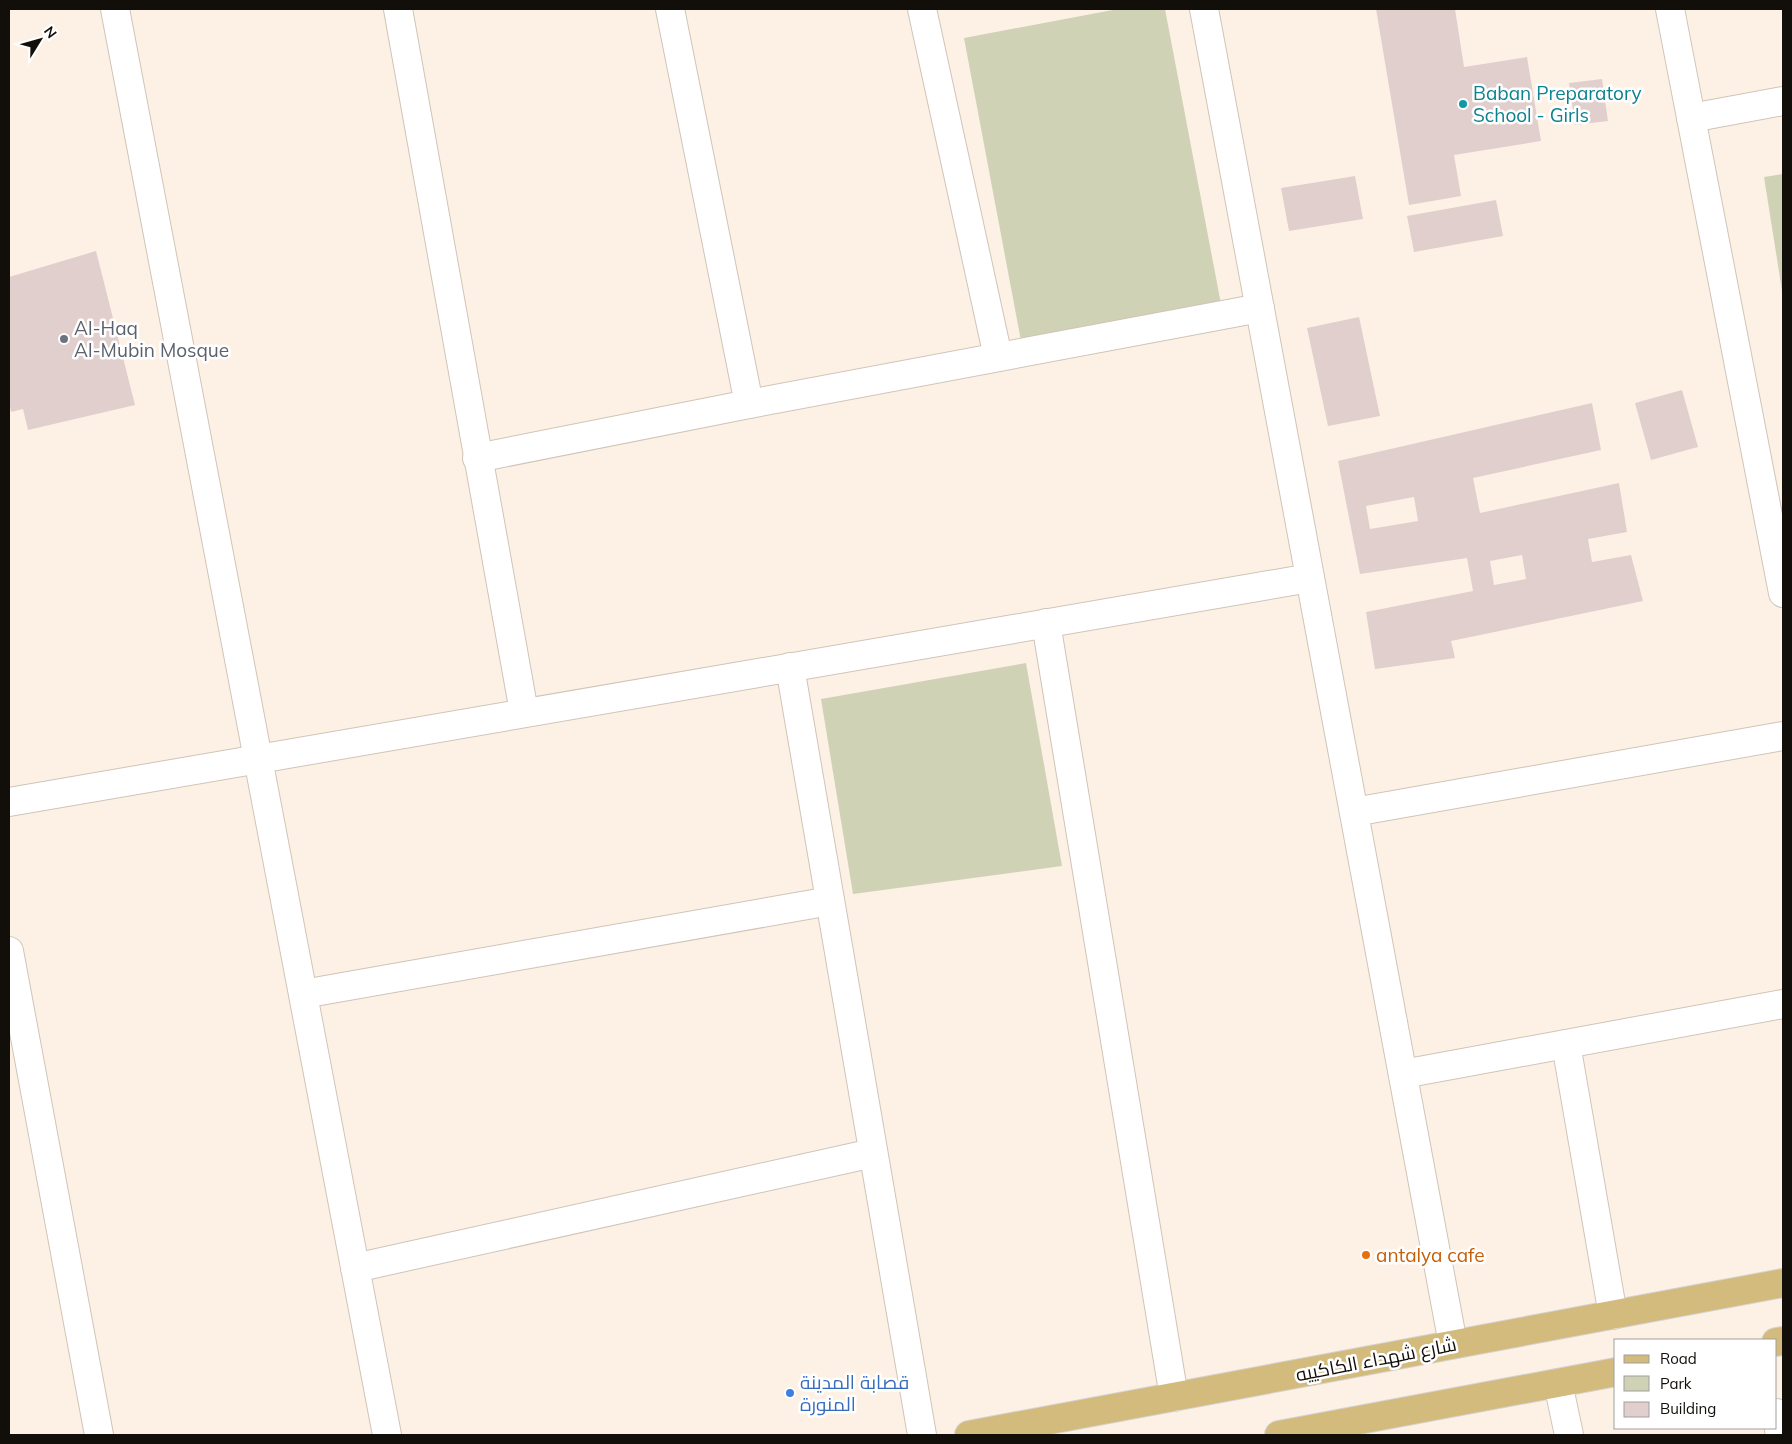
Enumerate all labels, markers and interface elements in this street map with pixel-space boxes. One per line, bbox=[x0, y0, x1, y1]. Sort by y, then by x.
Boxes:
north arrow bbox=[15, 15, 65, 65]
text: N bbox=[40, 23, 61, 42]
place label: Baban Preparatory School - Girls bbox=[1473, 81, 1641, 127]
marker: Baban Preparatory School - Girls bbox=[1457, 98, 1469, 110]
place label: Al-Haq Al-Mubin Mosque bbox=[74, 316, 229, 362]
marker: Al-Haq Al-Mubin Mosque bbox=[58, 333, 70, 345]
place label: antalya cafe bbox=[1376, 1243, 1485, 1267]
marker: antalya cafe bbox=[1360, 1249, 1372, 1261]
street label: شارع شهداء الكاكييه bbox=[1294, 1332, 1459, 1388]
legend bbox=[1614, 1339, 1777, 1429]
text: Road bbox=[1660, 1349, 1697, 1368]
place label: قصابة المدينة المنورة bbox=[800, 1370, 909, 1416]
text: Park bbox=[1660, 1374, 1692, 1393]
marker: قصابة المدينة المنورة bbox=[784, 1387, 796, 1399]
text: Building bbox=[1660, 1399, 1716, 1418]

